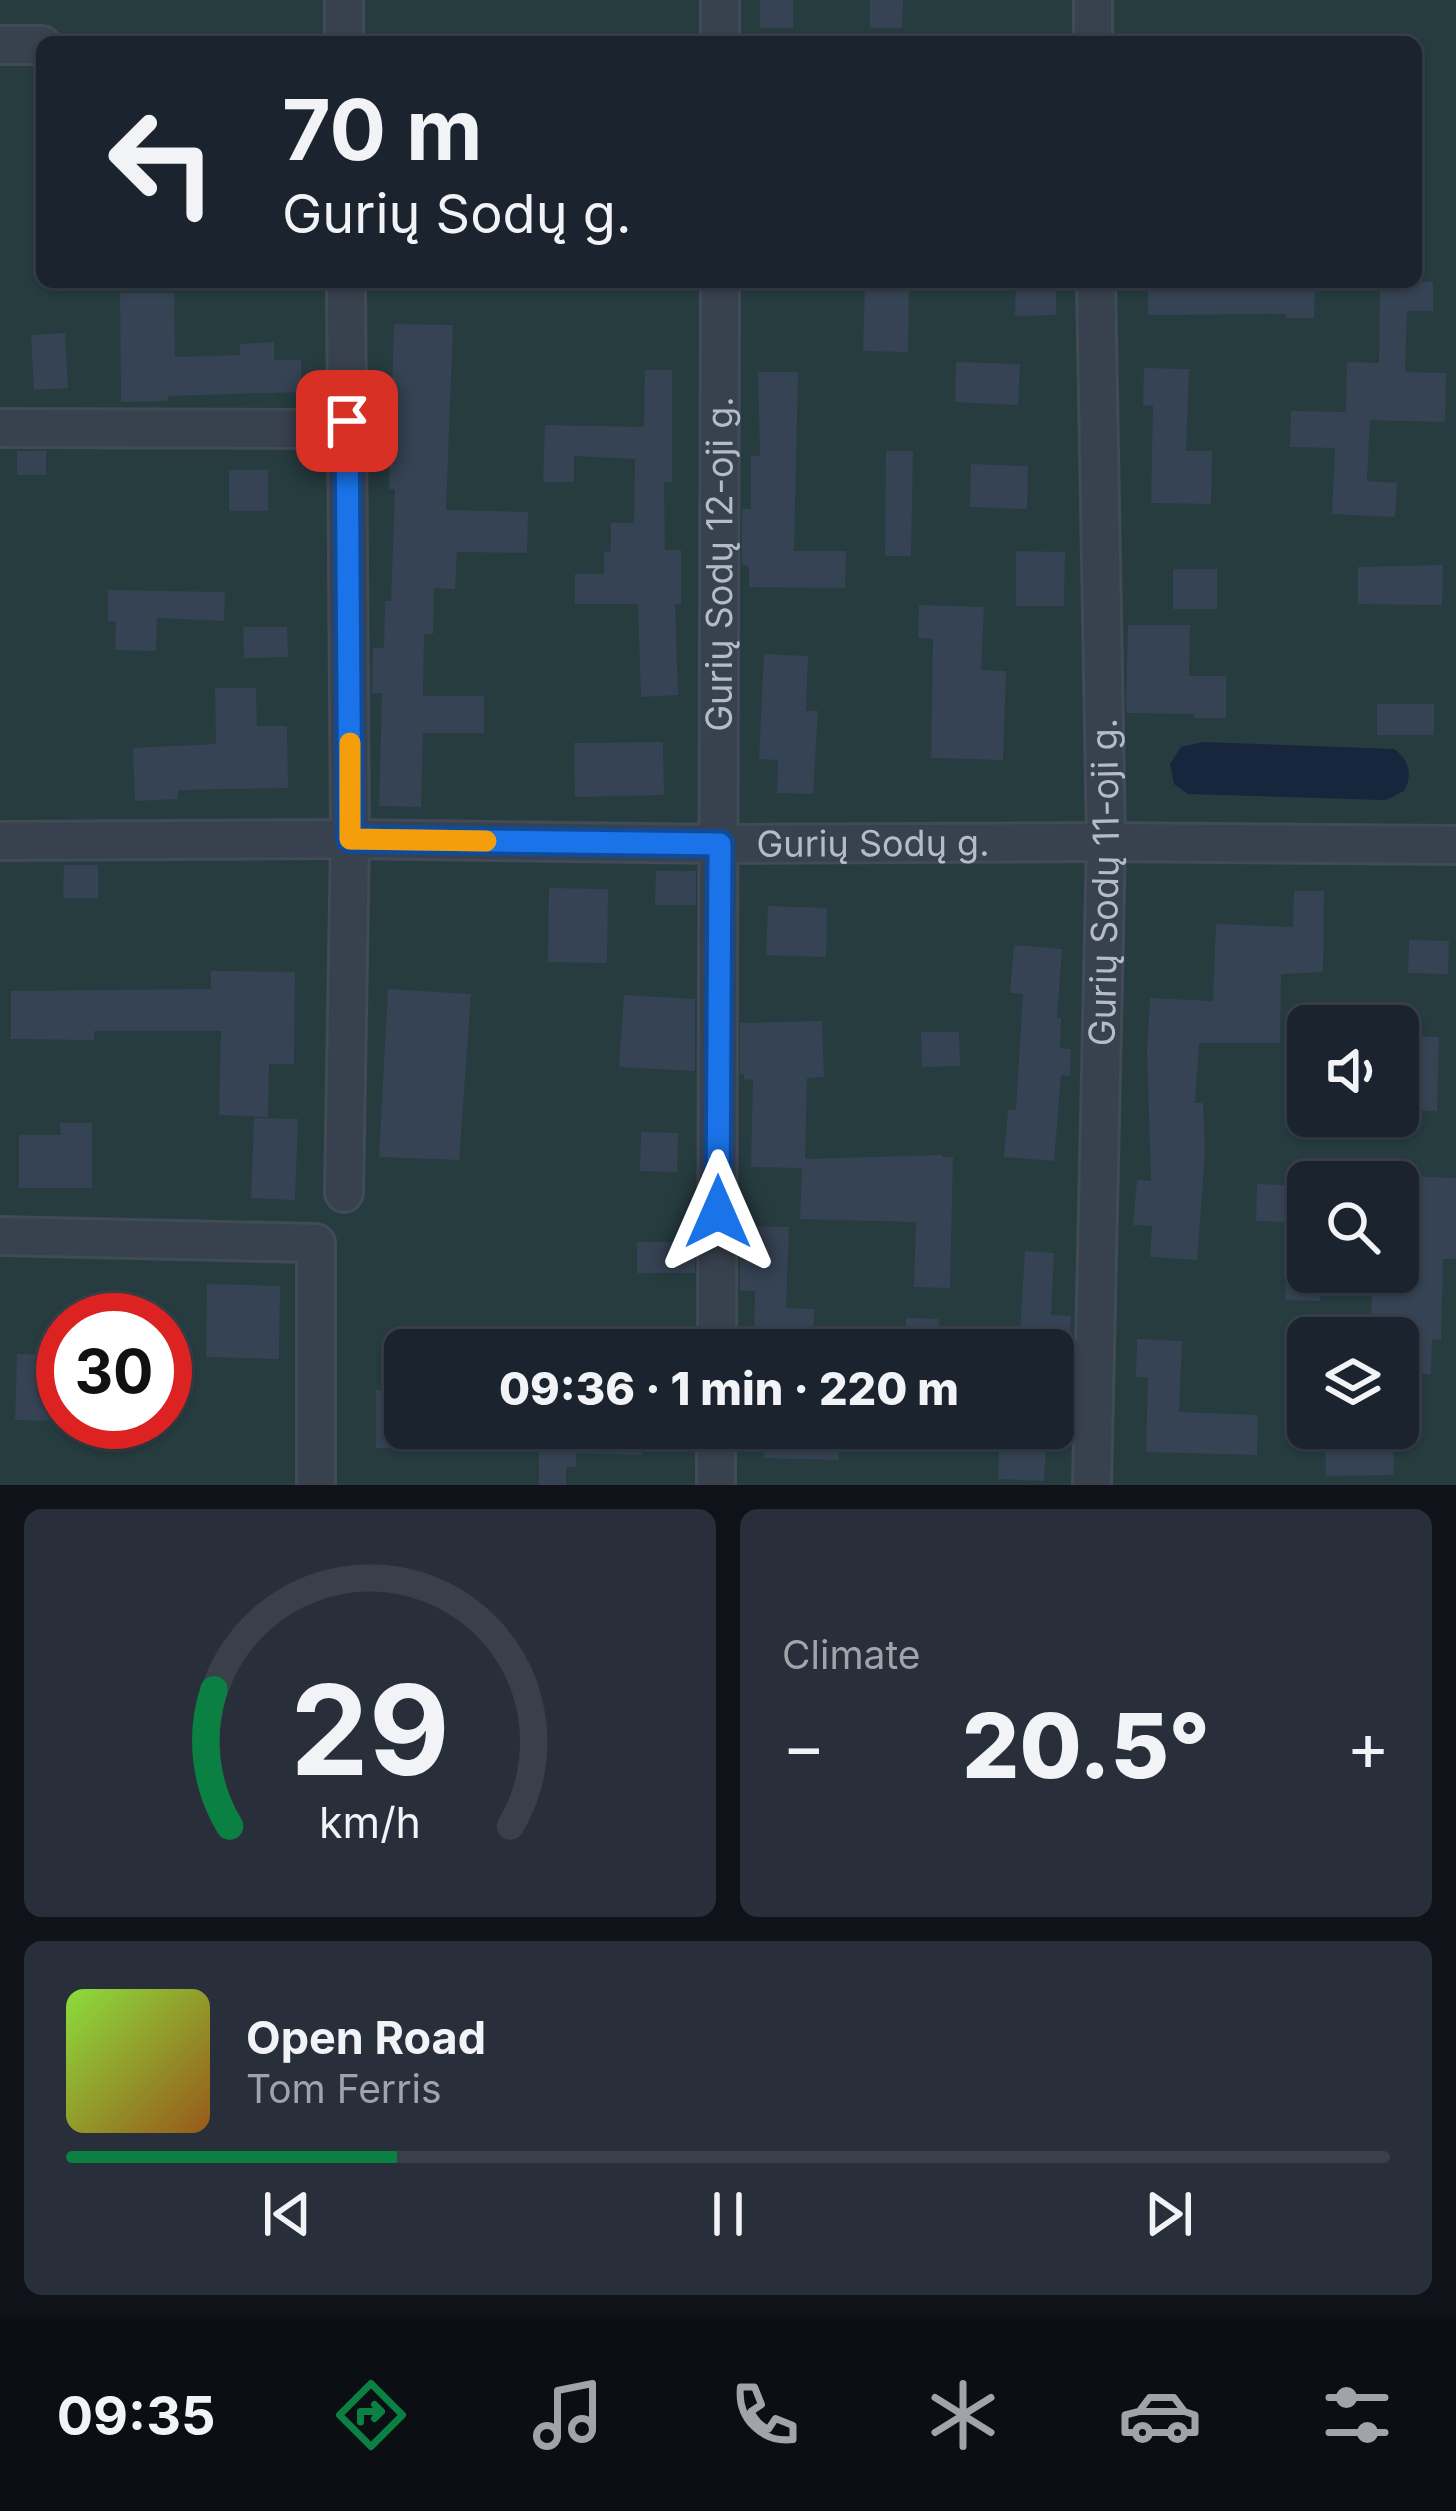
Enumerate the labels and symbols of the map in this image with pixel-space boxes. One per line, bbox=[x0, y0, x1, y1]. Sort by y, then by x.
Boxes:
pin bbox=[296, 370, 398, 472]
street label: Gurių Sodų 12-oji g. bbox=[697, 396, 742, 732]
street label: Gurių Sodų 11-oji g. bbox=[1080, 718, 1128, 1047]
street label: Gurių Sodų g. bbox=[756, 821, 990, 866]
position arrow bbox=[655, 1149, 781, 1275]
speed limit sign: 30 bbox=[36, 1293, 192, 1449]

